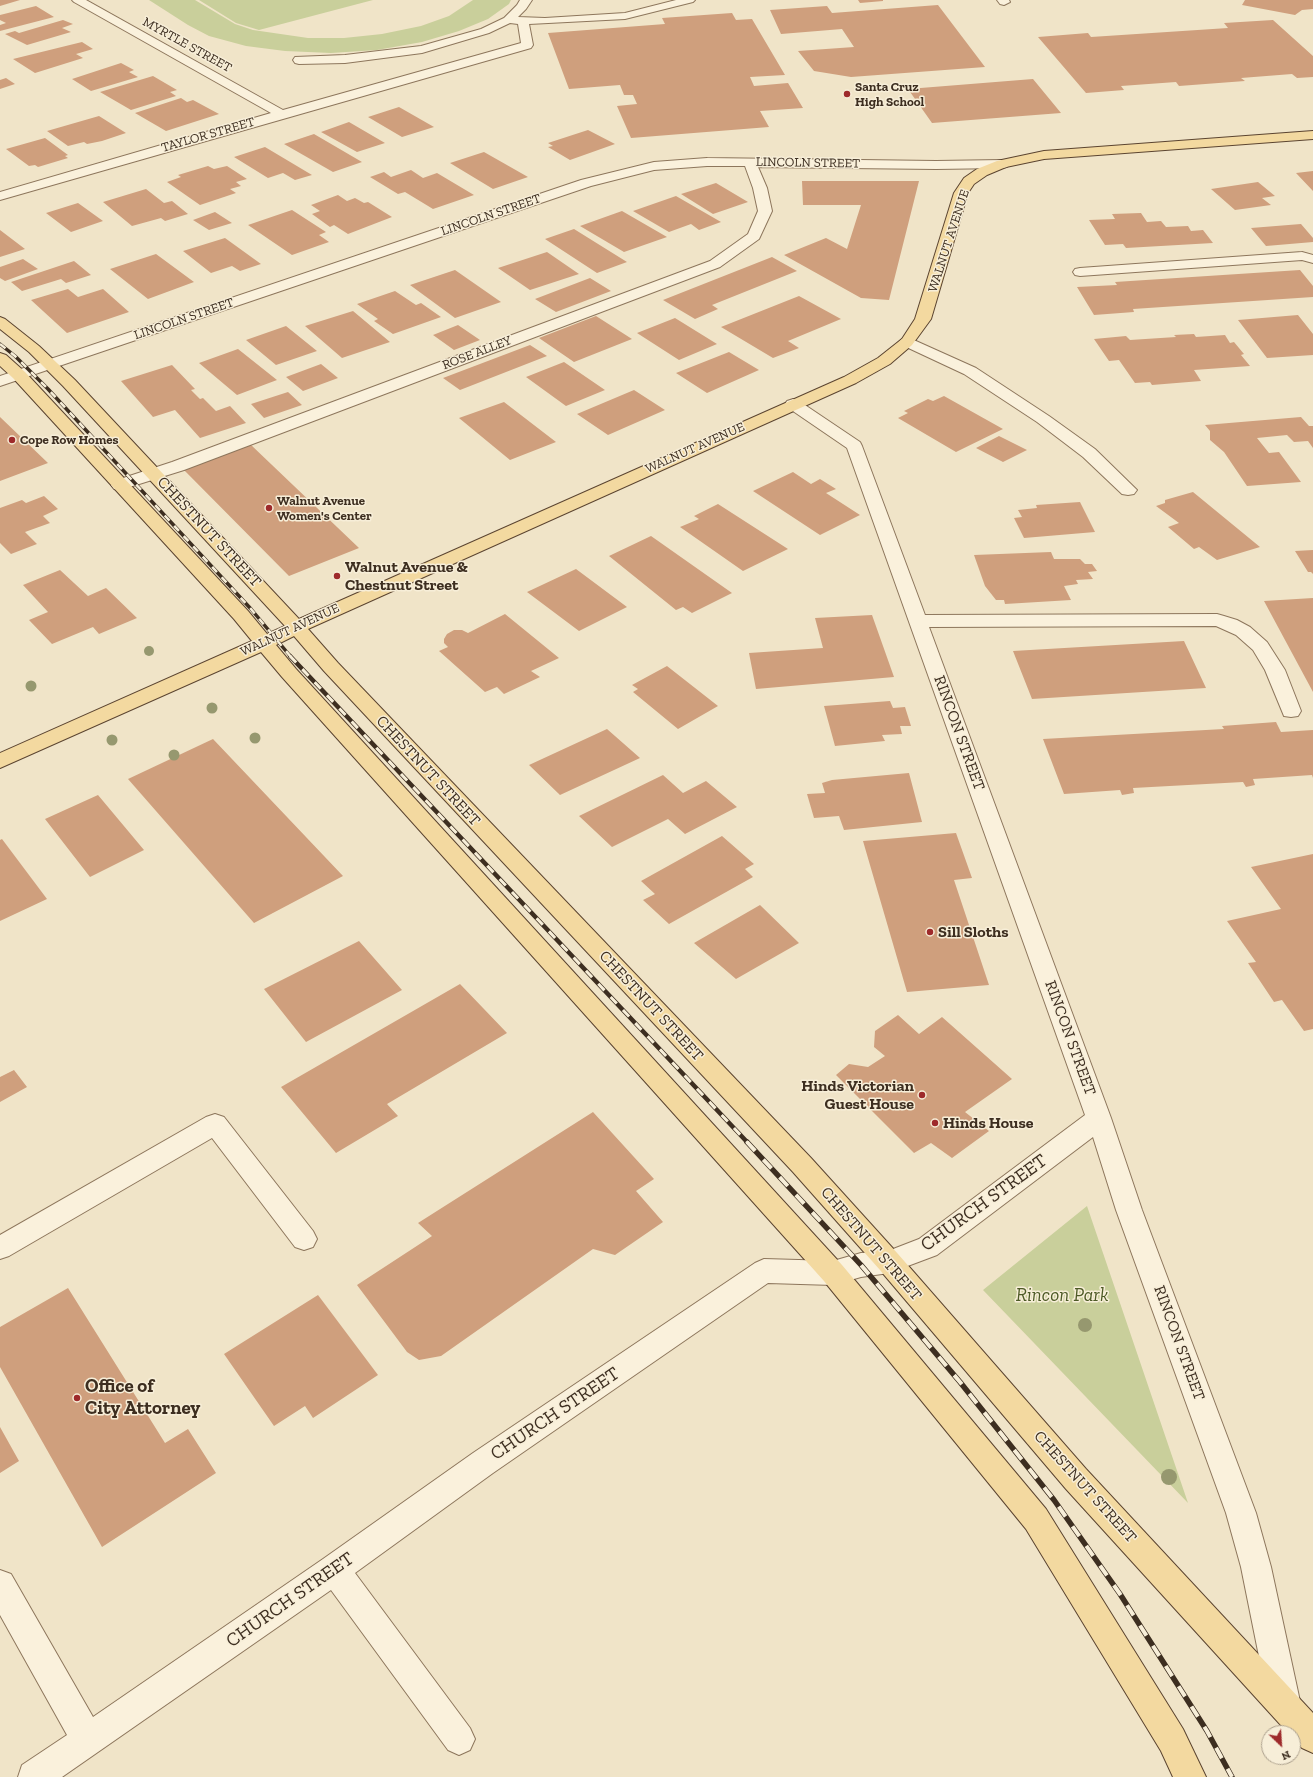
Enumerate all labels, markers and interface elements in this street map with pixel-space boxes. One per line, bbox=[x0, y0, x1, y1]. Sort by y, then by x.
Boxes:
street label: MYRTLE STREET bbox=[140, 14, 234, 76]
place label: Santa Cruz High School bbox=[855, 79, 924, 110]
marker: Santa Cruz High School bbox=[842, 89, 852, 99]
street label: TAYLOR STREET bbox=[159, 114, 257, 156]
street label: LINCOLN STREET bbox=[756, 154, 860, 172]
street label: WALNUT AVENUE bbox=[925, 188, 973, 294]
street label: LINCOLN STREET bbox=[439, 191, 543, 239]
street label: LINCOLN STREET bbox=[132, 295, 236, 343]
street label: ROSE ALLEY bbox=[440, 333, 514, 373]
street label: WALNUT AVENUE bbox=[643, 419, 747, 477]
place label: Cope Row Homes bbox=[20, 432, 119, 448]
marker: Cope Row Homes bbox=[7, 435, 17, 445]
street label: CHESTNUT STREET bbox=[153, 473, 265, 591]
place label: Walnut Avenue Women's Center bbox=[277, 493, 372, 524]
marker: Walnut Avenue Women's Center bbox=[264, 503, 274, 513]
place label: Walnut Avenue & Chestnut Street bbox=[345, 557, 468, 595]
marker: Walnut Avenue & Chestnut Street bbox=[332, 571, 342, 581]
street label: WALNUT AVENUE bbox=[238, 600, 342, 660]
street label: RINCON STREET bbox=[929, 673, 989, 793]
street label: CHESTNUT STREET bbox=[372, 712, 484, 830]
place label: Sill Sloths bbox=[938, 922, 1009, 942]
marker: Sill Sloths bbox=[925, 927, 935, 937]
street label: CHESTNUT STREET bbox=[595, 947, 707, 1065]
street label: RINCON STREET bbox=[1040, 978, 1100, 1098]
place label: Hinds Victorian Guest House bbox=[801, 1076, 914, 1114]
marker: Hinds Victorian Guest House bbox=[917, 1090, 927, 1100]
place label: Hinds House bbox=[943, 1113, 1033, 1133]
marker: Hinds House bbox=[930, 1118, 940, 1128]
street label: CHURCH STREET bbox=[916, 1150, 1052, 1256]
street label: CHESTNUT STREET bbox=[816, 1183, 926, 1305]
street label: RINCON STREET bbox=[1149, 1283, 1209, 1403]
park label: Rincon Park bbox=[1016, 1285, 1108, 1307]
street label: CHURCH STREET bbox=[486, 1362, 624, 1466]
place label: Office of City Attorney bbox=[85, 1376, 200, 1420]
marker: Office of City Attorney bbox=[72, 1393, 82, 1403]
street label: CHESTNUT STREET bbox=[1030, 1427, 1140, 1547]
street label: CHURCH STREET bbox=[222, 1547, 358, 1653]
north arrow bbox=[1261, 1725, 1301, 1765]
text: N bbox=[1279, 1748, 1292, 1763]

